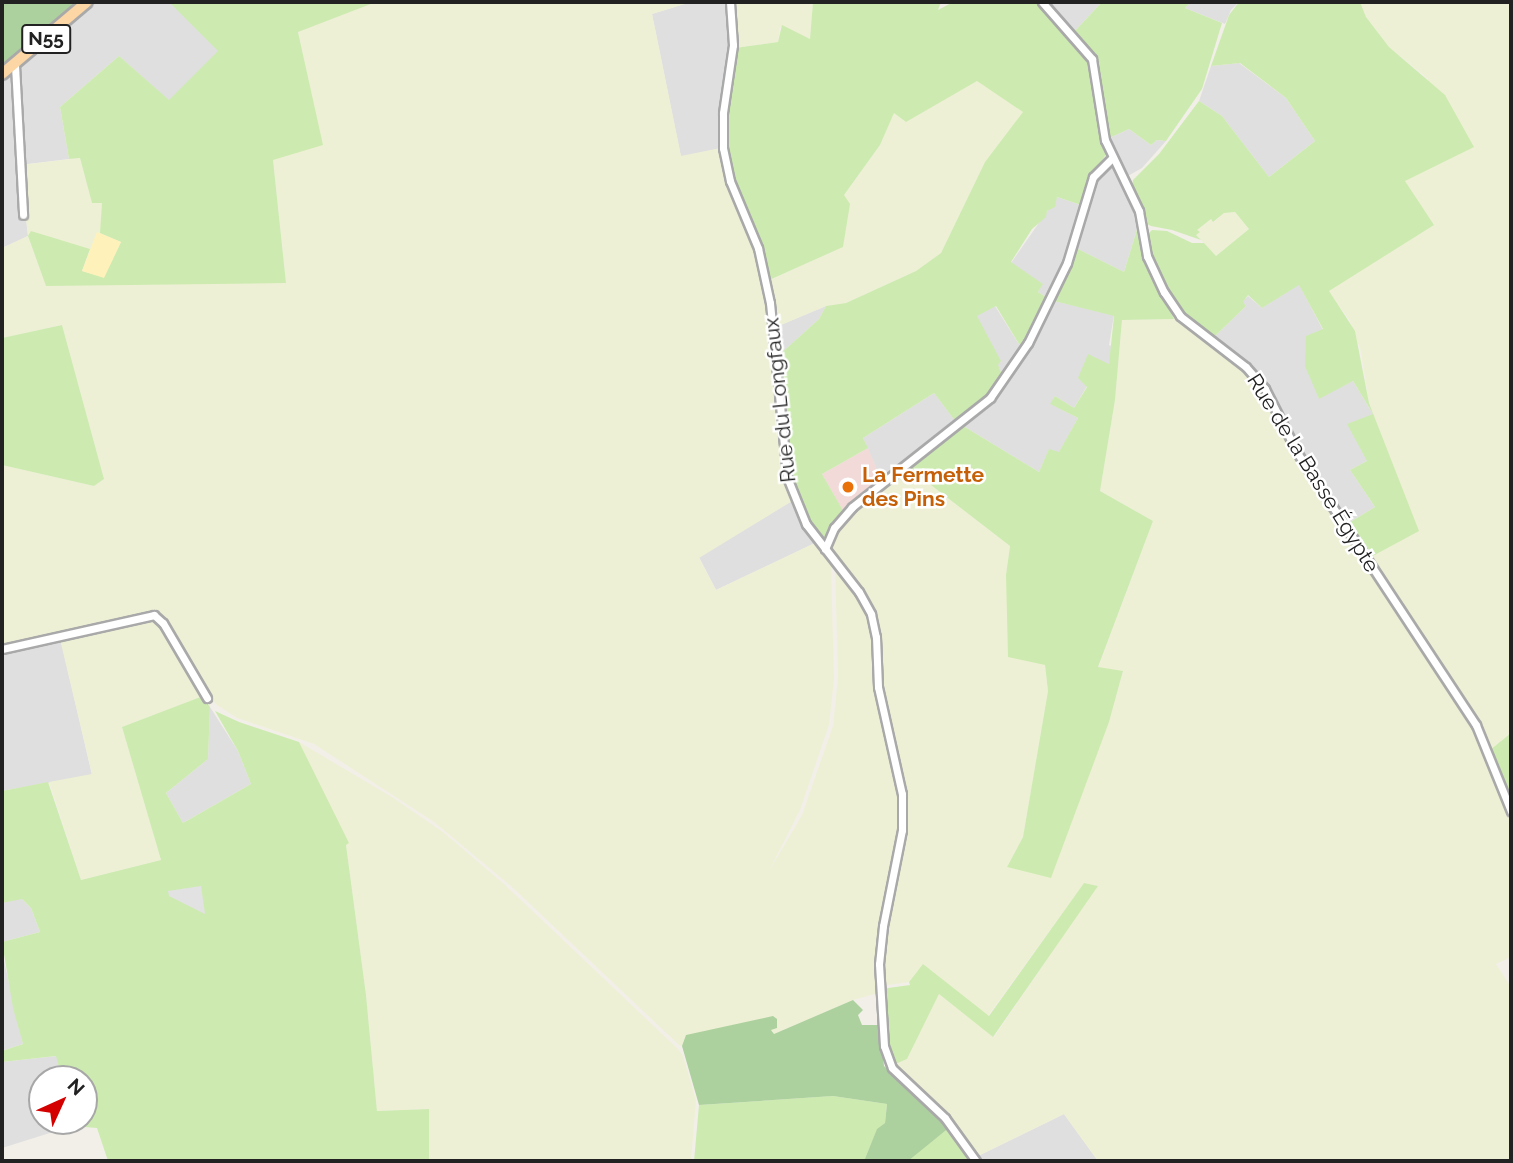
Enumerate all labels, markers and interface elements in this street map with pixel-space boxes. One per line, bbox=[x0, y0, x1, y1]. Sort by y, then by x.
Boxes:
road number: N55 bbox=[20, 23, 72, 54]
street label: Rue du Longfaux bbox=[759, 316, 801, 484]
street label: Rue de la Basse Égypte bbox=[1242, 369, 1384, 577]
place label: La Fermette des Pins bbox=[862, 462, 984, 512]
marker: La Fermette des Pins bbox=[840, 479, 856, 495]
north arrow bbox=[28, 1065, 98, 1135]
text: N bbox=[64, 1074, 89, 1099]

